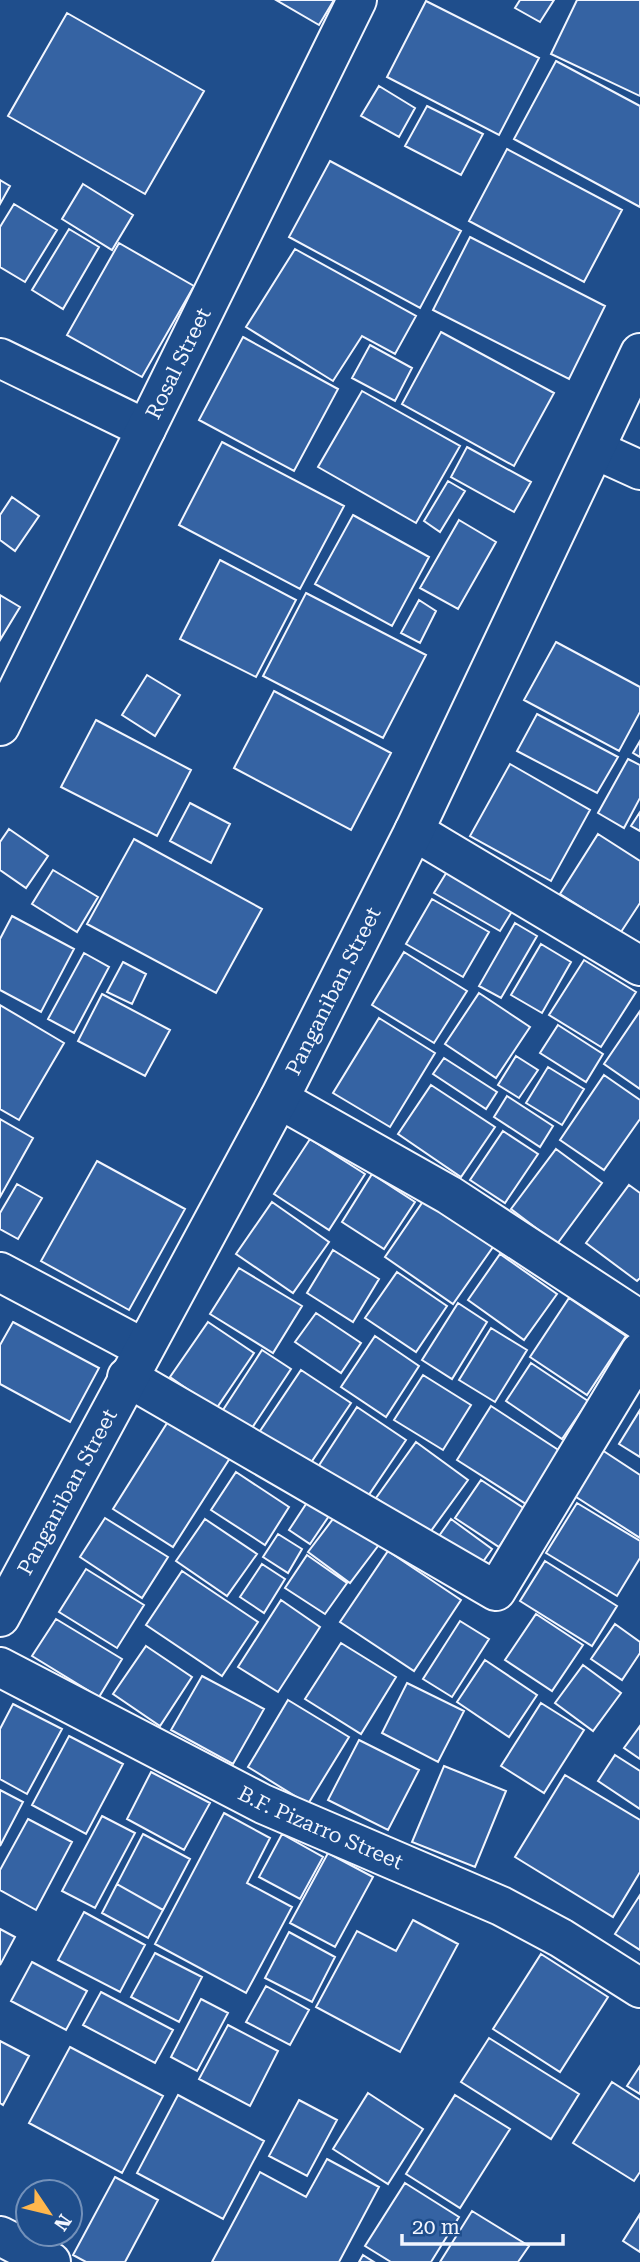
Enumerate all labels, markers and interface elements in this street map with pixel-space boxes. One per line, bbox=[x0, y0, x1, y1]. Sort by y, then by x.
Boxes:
street label: Rosal Street bbox=[141, 304, 216, 423]
street label: Panganiban Street bbox=[281, 903, 386, 1079]
street label: Panganiban Street bbox=[13, 1405, 122, 1579]
street label: B.F. Pizarro Street bbox=[234, 1781, 407, 1875]
north arrow bbox=[14, 2178, 84, 2248]
scale bar bbox=[402, 2202, 563, 2246]
text: N bbox=[49, 2210, 76, 2235]
text: 20 m bbox=[412, 2215, 460, 2239]

